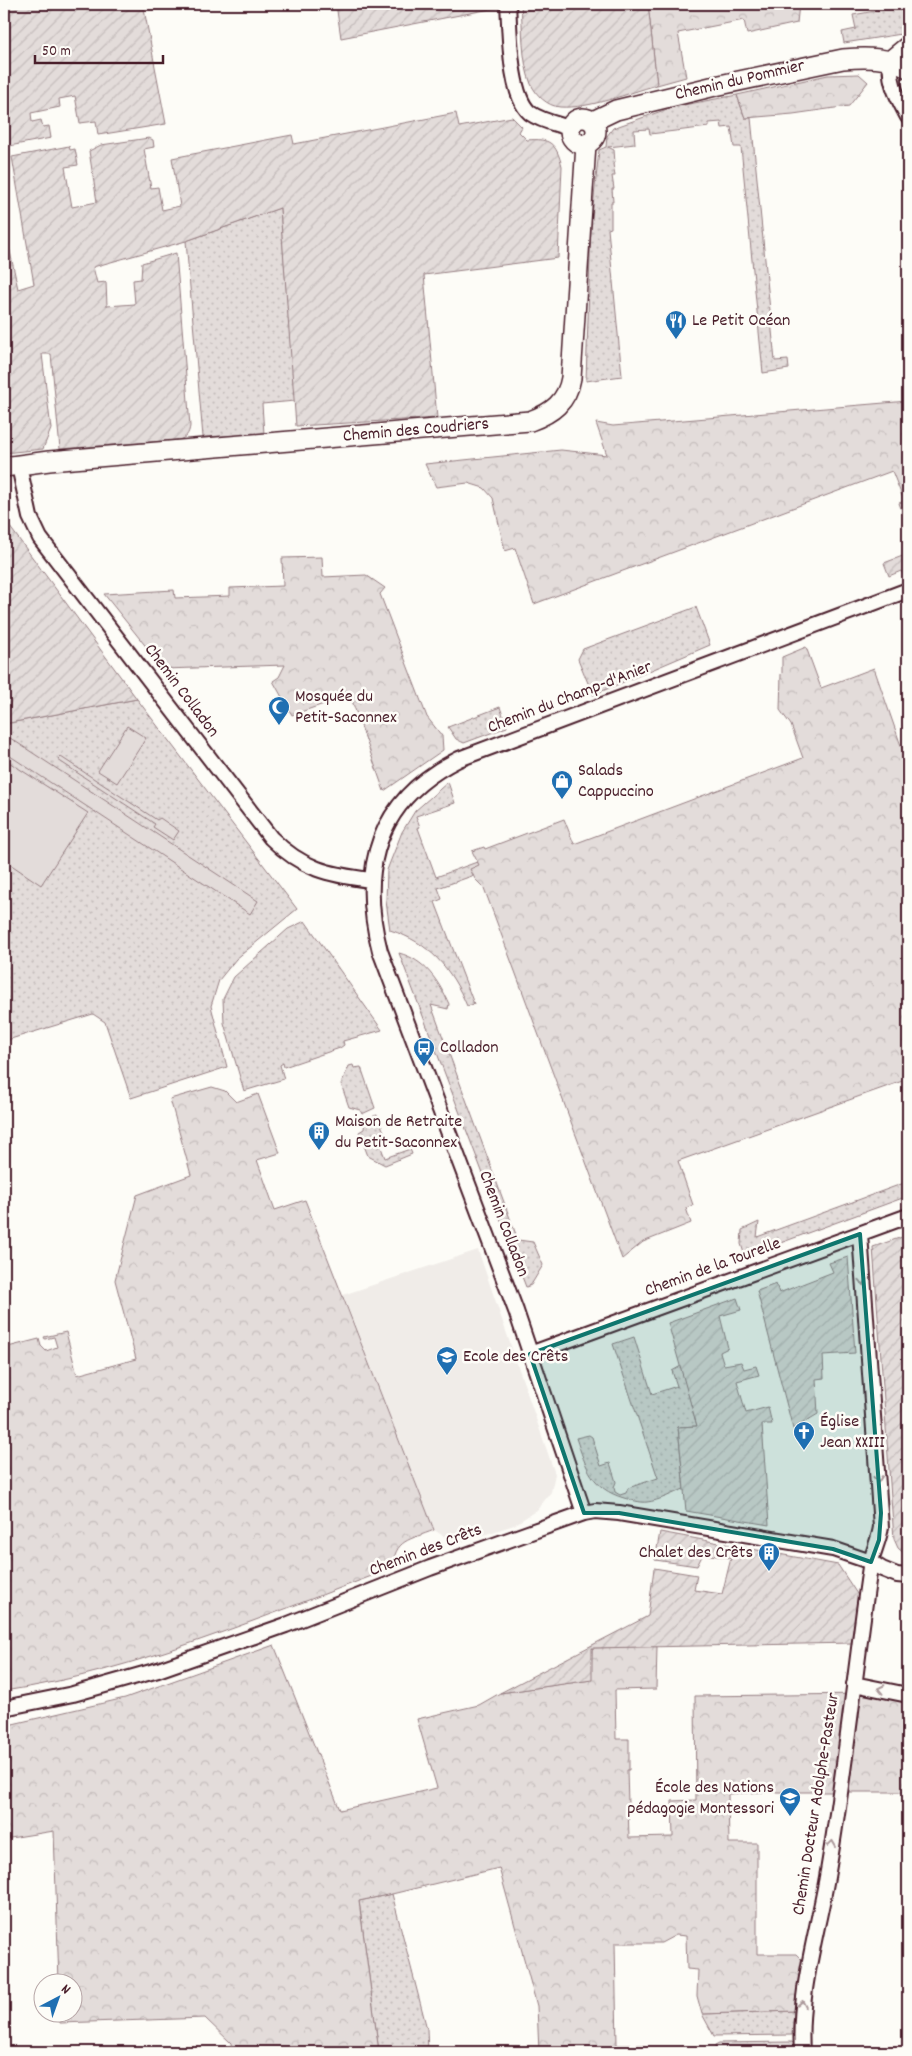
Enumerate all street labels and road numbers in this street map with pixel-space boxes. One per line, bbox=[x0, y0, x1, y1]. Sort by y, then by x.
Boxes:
street label: Chemin du Pommier bbox=[673, 54, 808, 108]
street label: Chemin des Coudriers bbox=[342, 412, 490, 450]
street label: Chemin Colladon bbox=[137, 639, 225, 743]
street label: Chemin du Champ-d'Anier bbox=[484, 655, 656, 741]
street label: Chemin Colladon bbox=[471, 1167, 535, 1281]
street label: Chemin de la Tourelle bbox=[642, 1232, 784, 1304]
street label: Chemin des Crêts bbox=[366, 1518, 486, 1584]
street label: Chemin Docteur Adolphe-Pasteur bbox=[787, 1691, 847, 1917]

